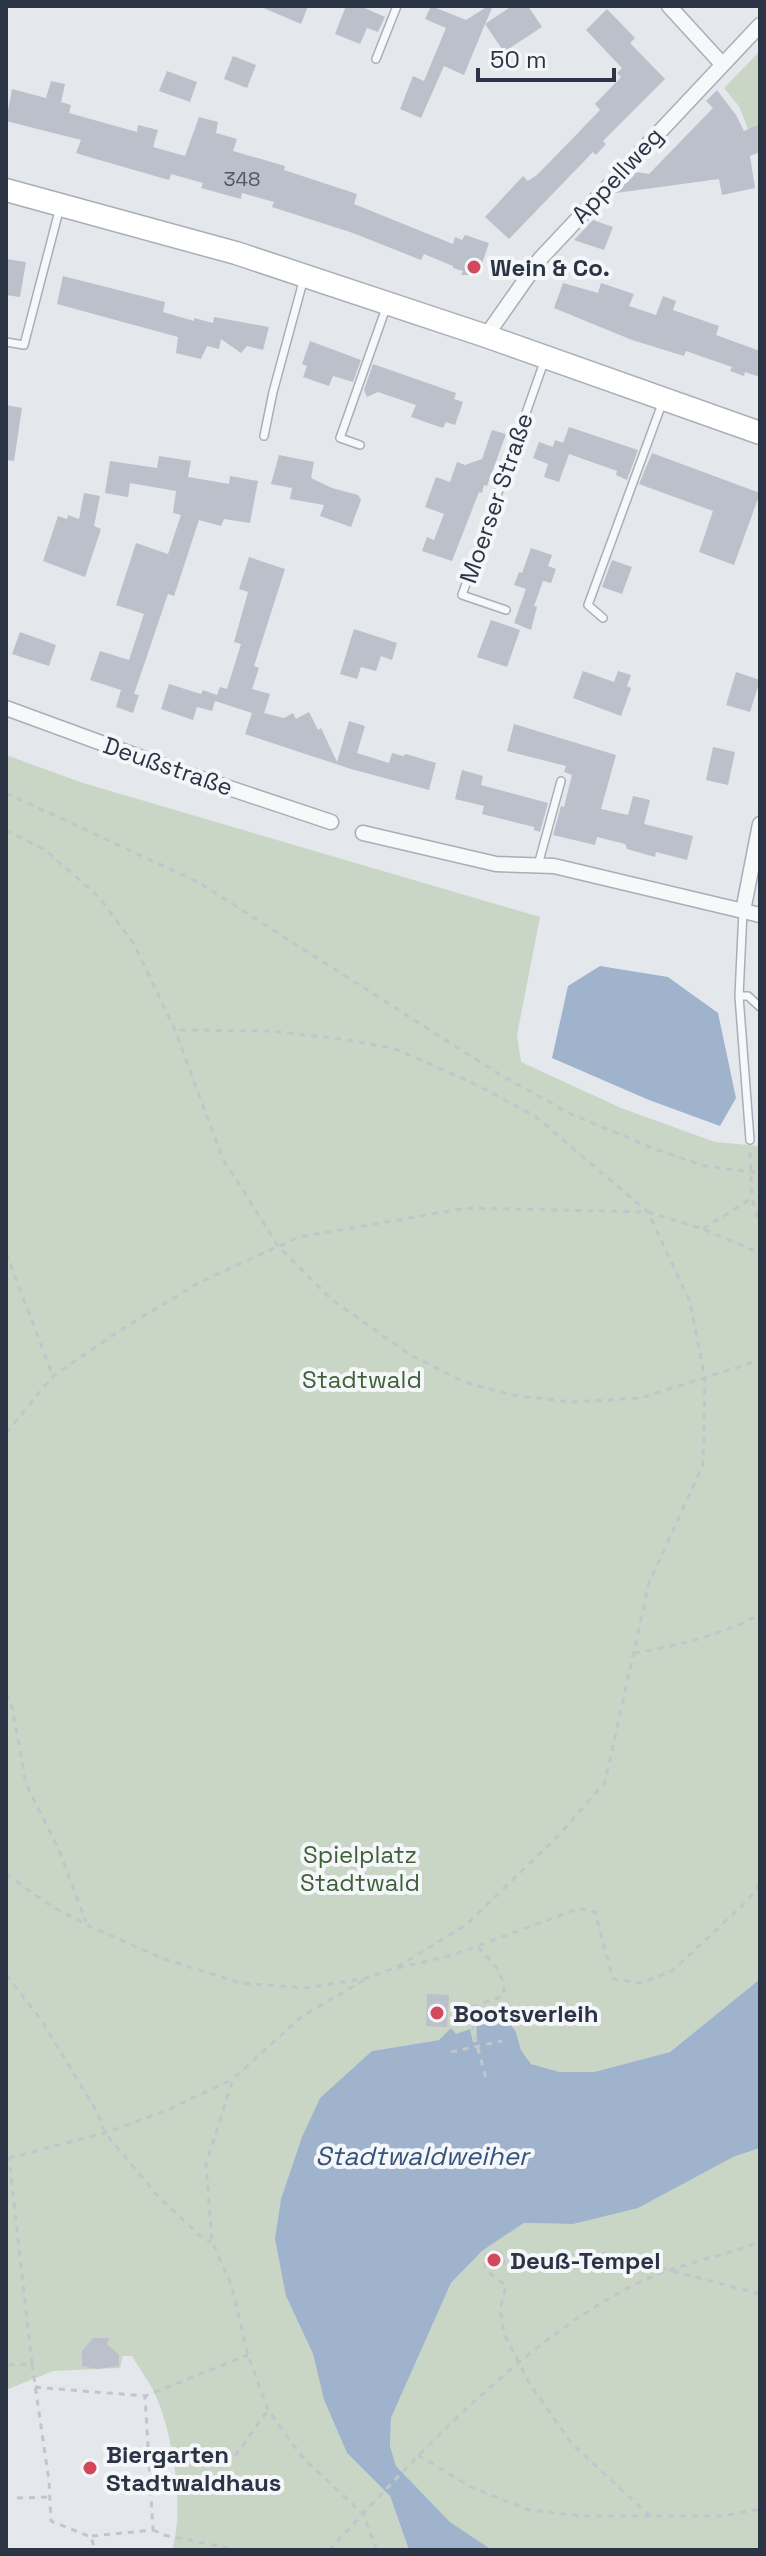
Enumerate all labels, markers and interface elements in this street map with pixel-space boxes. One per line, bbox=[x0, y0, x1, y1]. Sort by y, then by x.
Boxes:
scale bar bbox=[478, 32, 614, 82]
text: 50 m bbox=[490, 44, 547, 75]
street label: Appellweg bbox=[565, 120, 669, 230]
house number: 348 bbox=[223, 166, 261, 192]
place label: Wein & Co. bbox=[490, 252, 610, 283]
marker: Wein & Co. bbox=[465, 258, 483, 276]
street label: Moerser Straße bbox=[452, 409, 540, 587]
street label: Deußstraße bbox=[99, 729, 237, 803]
park label: Stadtwald bbox=[302, 1364, 422, 1395]
park label: Spielplatz Stadtwald bbox=[300, 1839, 420, 1898]
place label: Bootsverleih bbox=[453, 1998, 599, 2029]
marker: Bootsverleih bbox=[428, 2004, 446, 2022]
water label: Stadtwaldweiher bbox=[315, 2139, 532, 2173]
place label: Deuß-Tempel bbox=[510, 2245, 661, 2276]
marker: Deuß-Tempel bbox=[485, 2251, 503, 2269]
place label: Biergarten Stadtwaldhaus bbox=[106, 2439, 281, 2498]
marker: Biergarten Stadtwaldhaus bbox=[81, 2459, 99, 2477]

